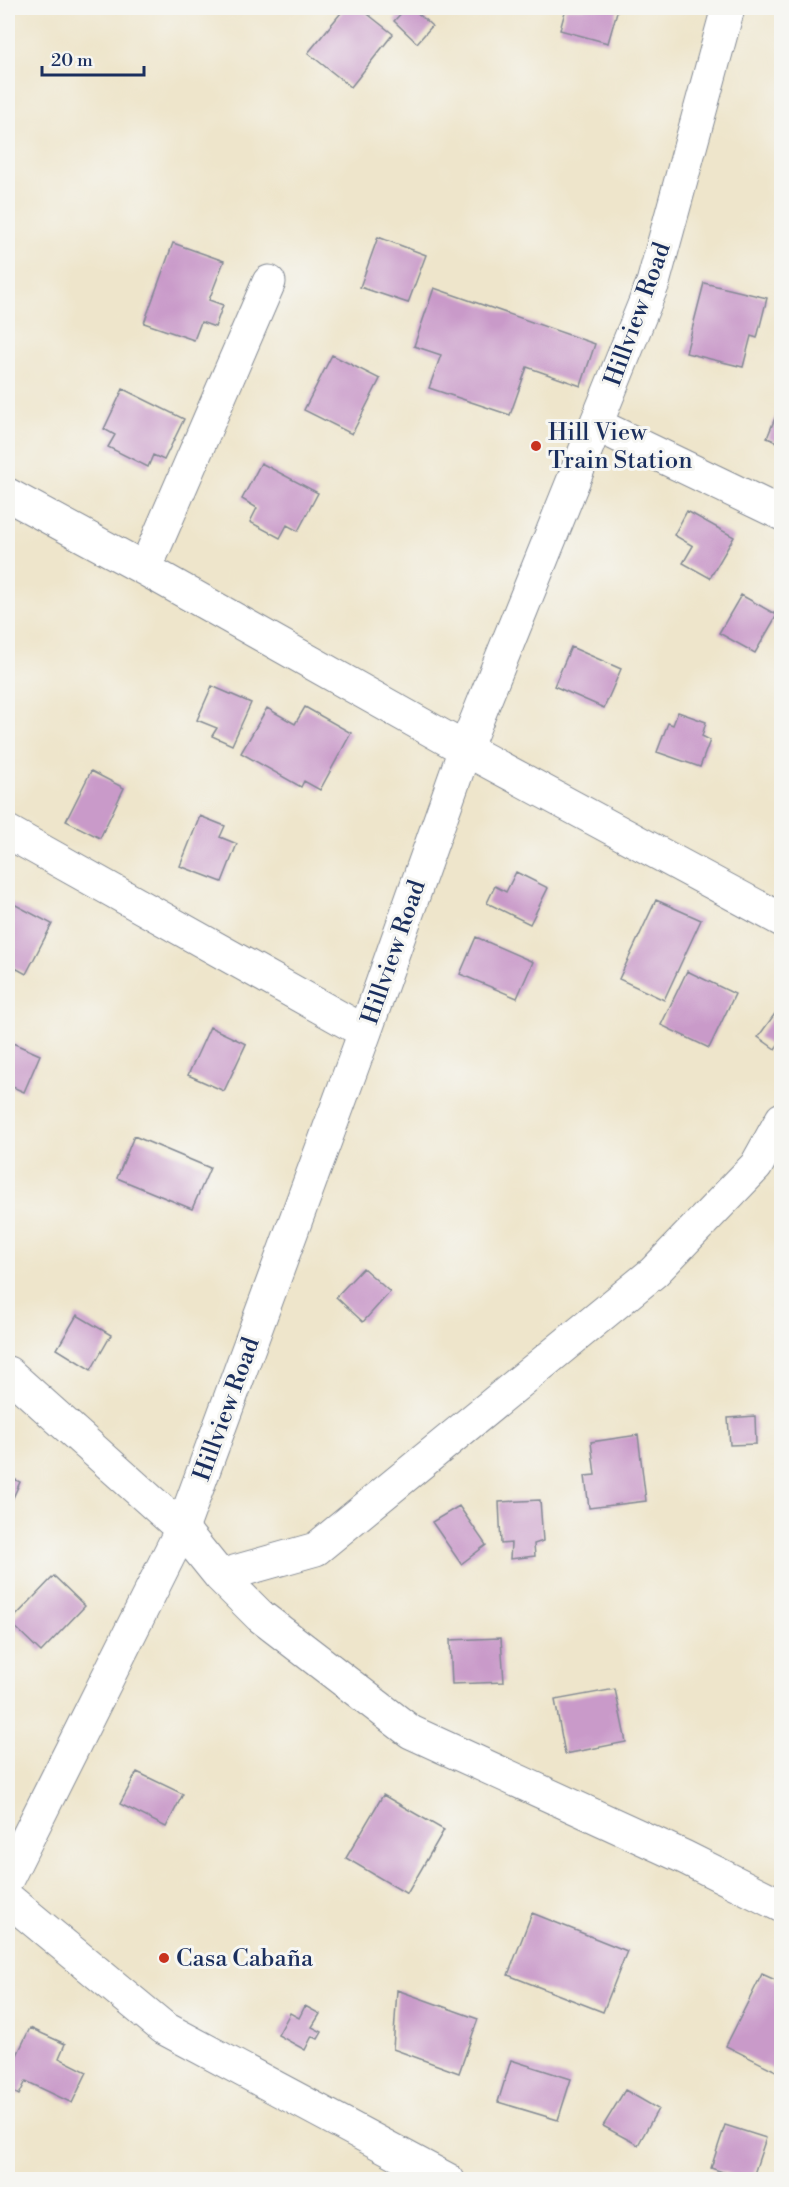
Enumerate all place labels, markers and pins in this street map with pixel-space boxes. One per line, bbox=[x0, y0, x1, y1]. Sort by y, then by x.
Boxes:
place label: Hill View Train Station bbox=[548, 418, 692, 476]
marker: Hill View Train Station bbox=[529, 439, 543, 453]
place label: Casa Cabaña bbox=[176, 1944, 314, 1974]
marker: Casa Cabaña bbox=[157, 1951, 171, 1965]

